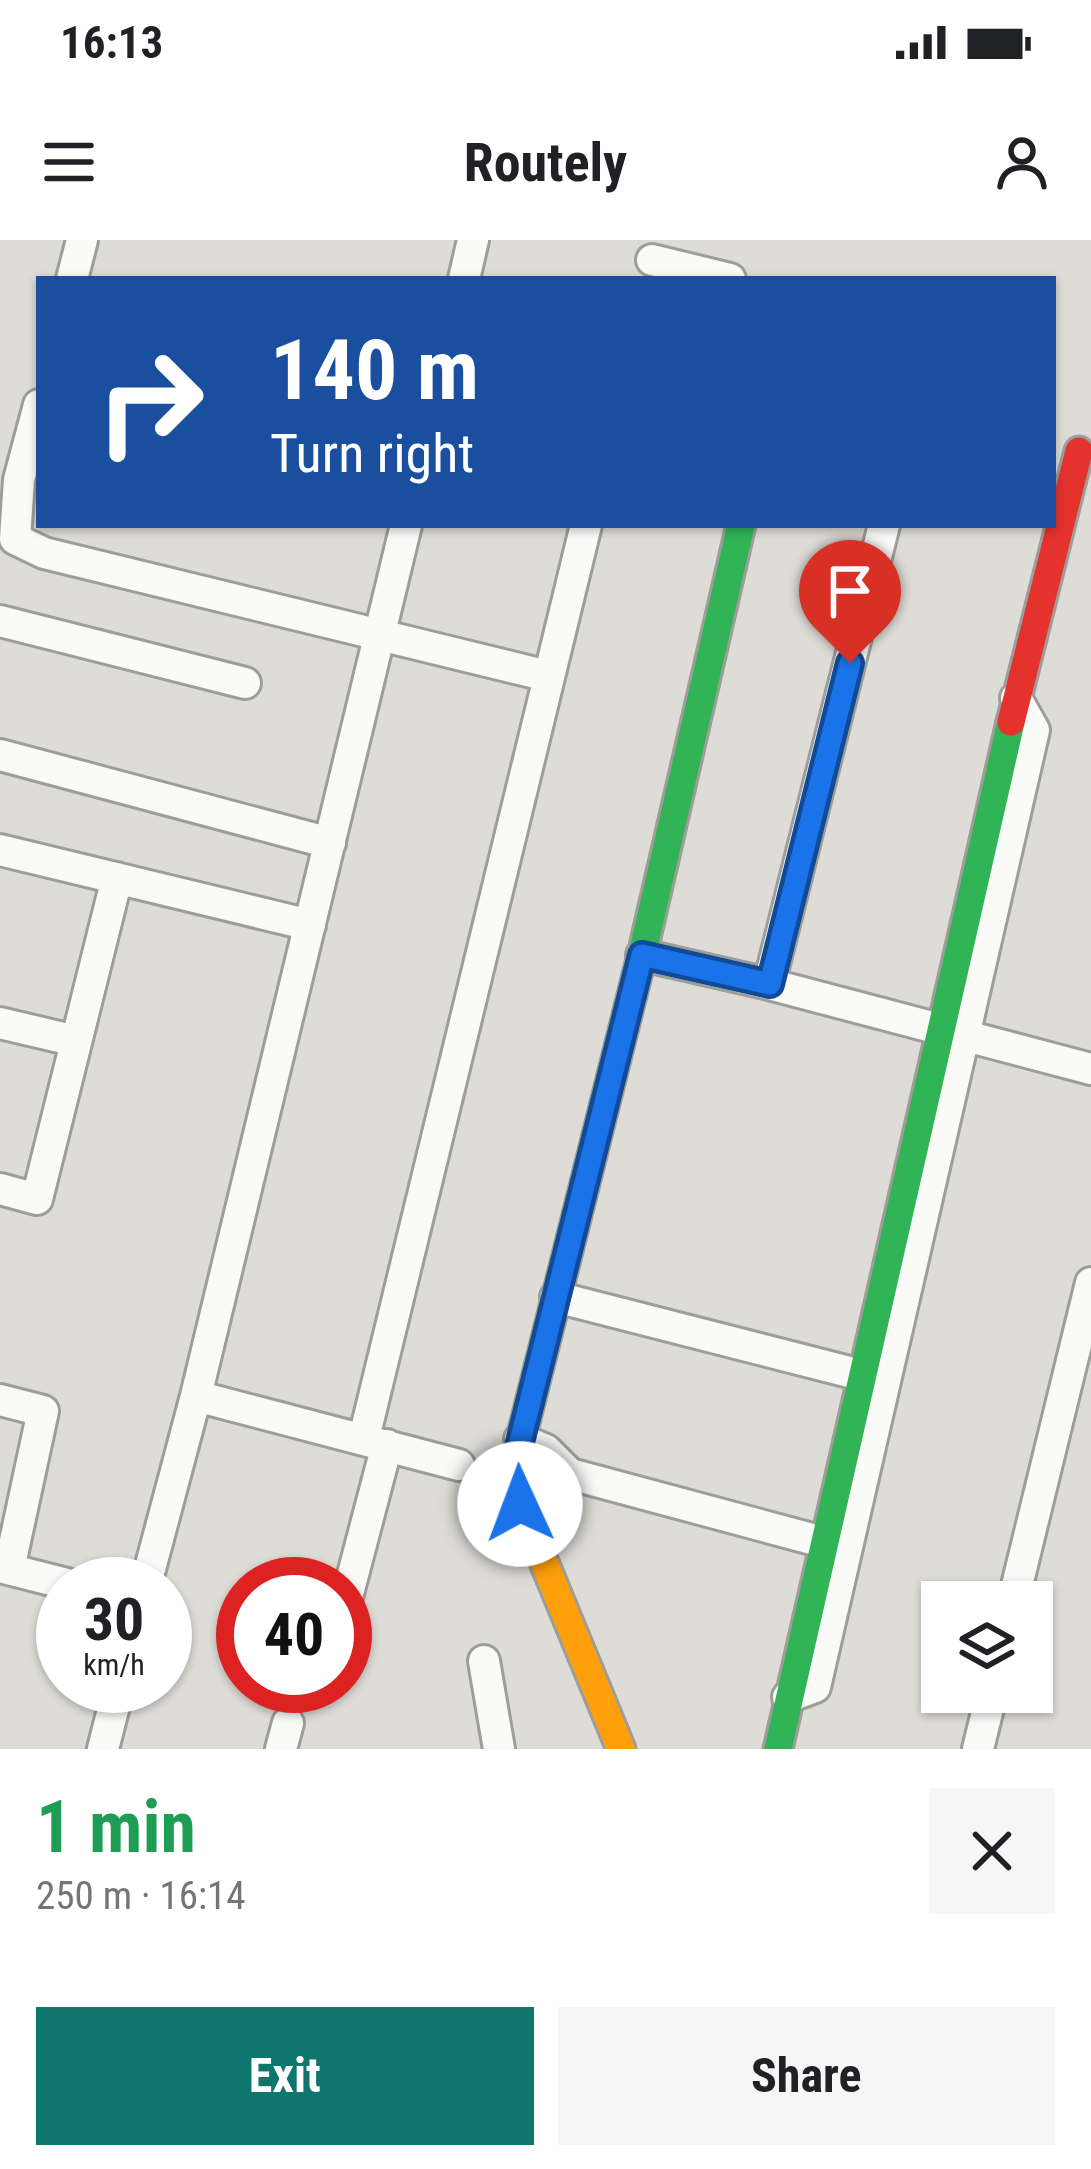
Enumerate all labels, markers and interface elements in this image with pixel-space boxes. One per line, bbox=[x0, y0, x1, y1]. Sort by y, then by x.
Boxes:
text: 16:13 bbox=[60, 16, 163, 69]
icon: menu bbox=[36, 129, 102, 195]
icon: person bbox=[989, 129, 1055, 195]
text: Routely bbox=[464, 131, 627, 194]
text: 140 m bbox=[270, 321, 479, 420]
icon: right bbox=[72, 324, 228, 480]
text: Turn right bbox=[270, 422, 474, 485]
pin bbox=[799, 540, 901, 663]
icon: arrive bbox=[817, 558, 883, 624]
position arrow bbox=[457, 1441, 583, 1567]
speed limit sign: 40 bbox=[216, 1557, 372, 1713]
map controls bbox=[921, 1581, 1053, 1713]
button: layers bbox=[921, 1581, 1053, 1713]
text: 30 bbox=[84, 1584, 144, 1655]
text: km/h bbox=[83, 1647, 145, 1682]
text: 1 min bbox=[36, 1785, 196, 1870]
button: close bbox=[929, 1788, 1055, 1914]
text: 250 m · 16:14 bbox=[36, 1873, 246, 1919]
button: Exit bbox=[36, 2007, 534, 2145]
button: Share bbox=[558, 2007, 1055, 2145]

